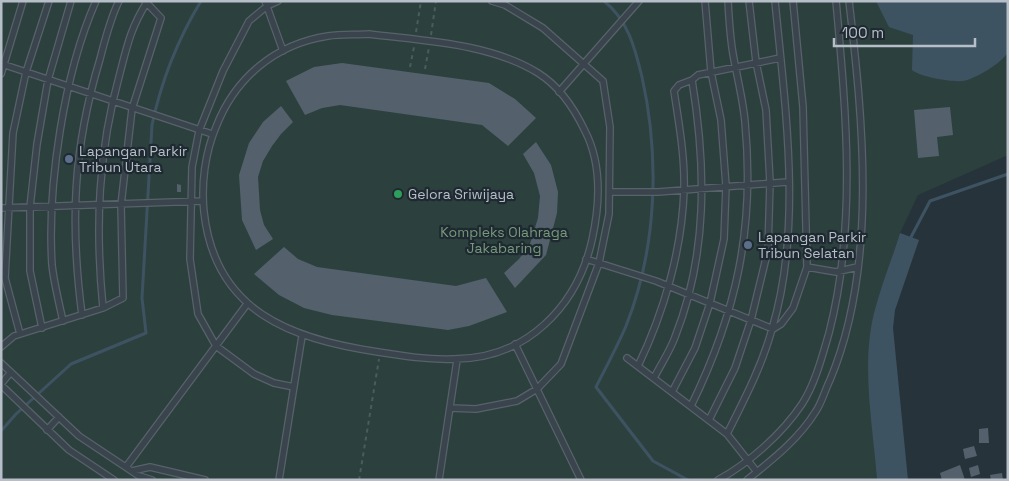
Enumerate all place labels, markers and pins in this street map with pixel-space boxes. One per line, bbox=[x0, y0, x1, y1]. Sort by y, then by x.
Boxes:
place label: Lapangan Parkir Tribun Utara bbox=[79, 142, 187, 176]
marker: Lapangan Parkir Tribun Utara bbox=[63, 153, 75, 165]
place label: Gelora Sriwijaya bbox=[408, 185, 514, 203]
marker: Gelora Sriwijaya bbox=[392, 188, 404, 200]
place label: Lapangan Parkir Tribun Selatan bbox=[758, 228, 866, 262]
marker: Lapangan Parkir Tribun Selatan bbox=[742, 239, 754, 251]

